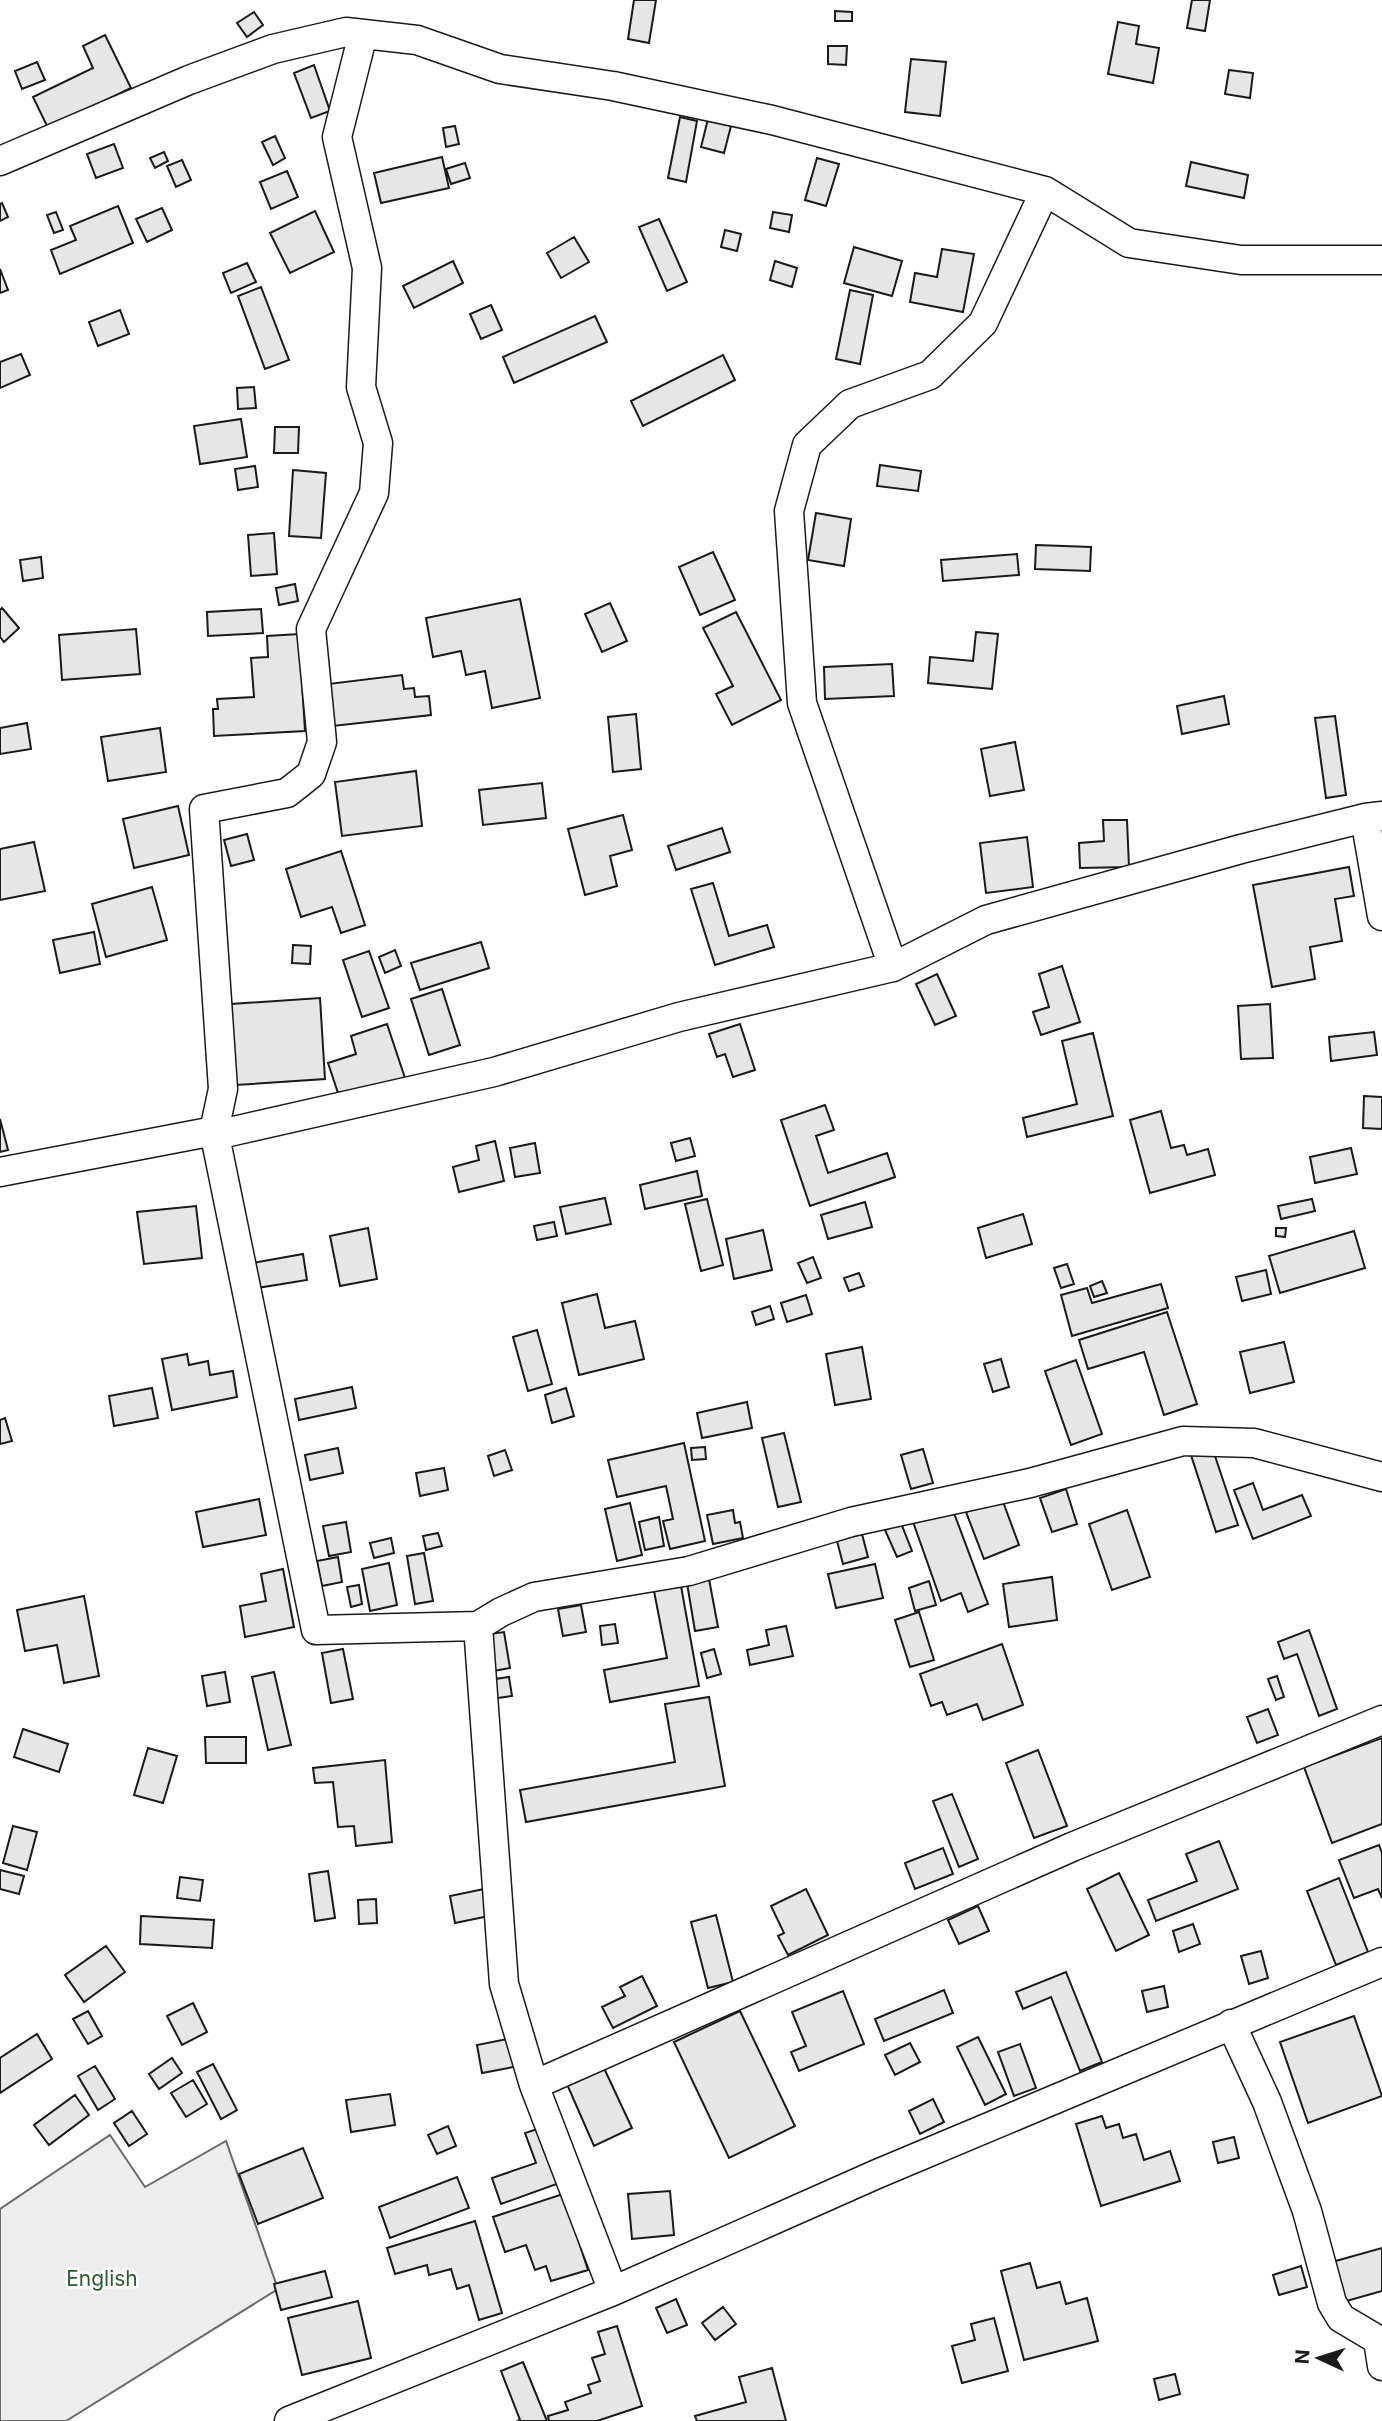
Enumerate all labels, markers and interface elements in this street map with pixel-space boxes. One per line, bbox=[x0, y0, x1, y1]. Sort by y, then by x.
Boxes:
park label: English bbox=[66, 2266, 138, 2291]
north arrow bbox=[1284, 2323, 1354, 2393]
text: N bbox=[1291, 2349, 1315, 2365]

